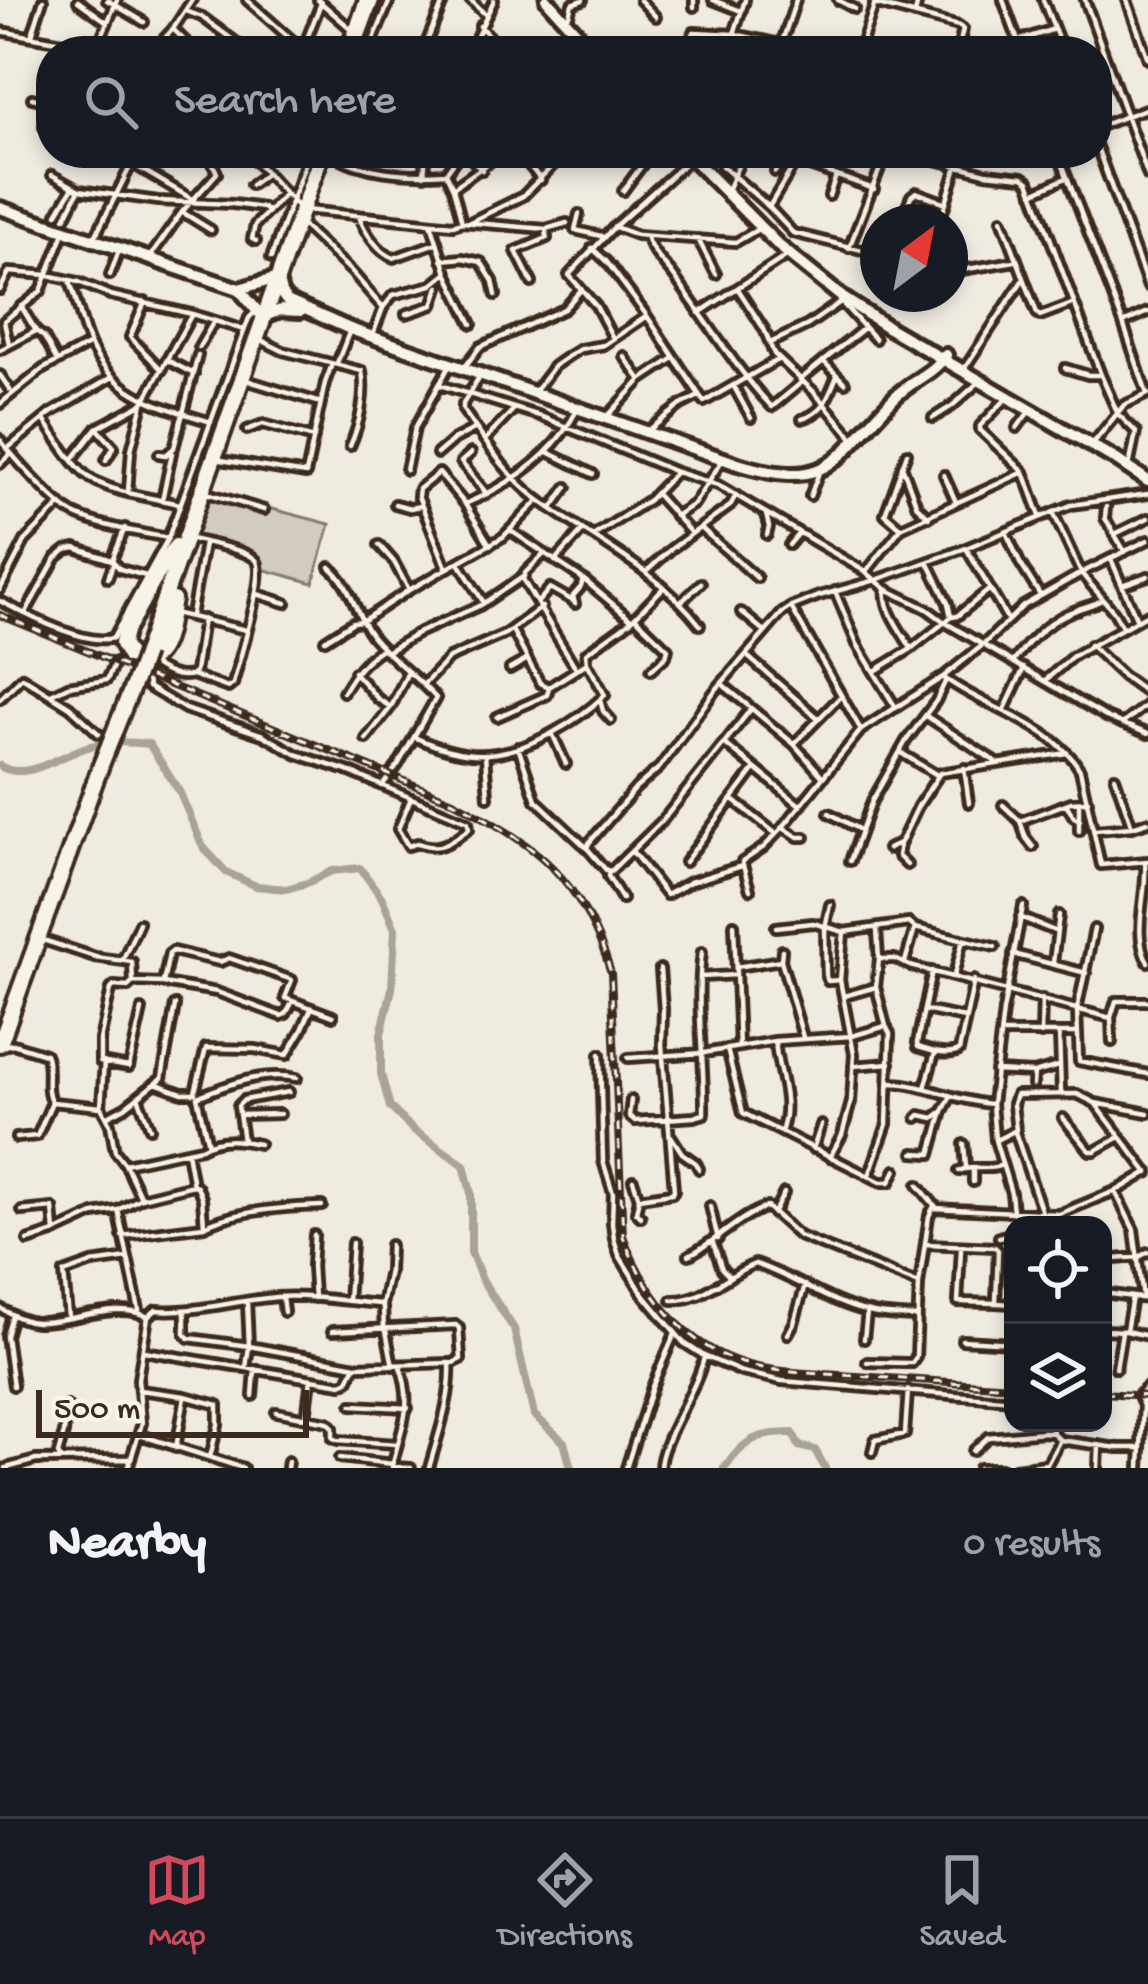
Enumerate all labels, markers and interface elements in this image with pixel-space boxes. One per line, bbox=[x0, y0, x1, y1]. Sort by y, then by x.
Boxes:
search box bbox=[36, 36, 1112, 168]
icon: search bbox=[78, 69, 144, 135]
text: Search here bbox=[174, 76, 396, 129]
north arrow bbox=[860, 204, 968, 312]
map controls bbox=[1004, 1216, 1112, 1432]
button: locate bbox=[1004, 1216, 1112, 1324]
button: layers bbox=[1004, 1324, 1112, 1432]
scale bar bbox=[36, 1384, 309, 1437]
text: 500 m bbox=[54, 1392, 140, 1430]
text: Nearby bbox=[48, 1516, 206, 1576]
text: 0 results bbox=[963, 1523, 1100, 1569]
tab: Map bbox=[144, 1847, 210, 1957]
tab: Directions bbox=[498, 1847, 632, 1957]
tab: Saved bbox=[920, 1847, 1004, 1957]

